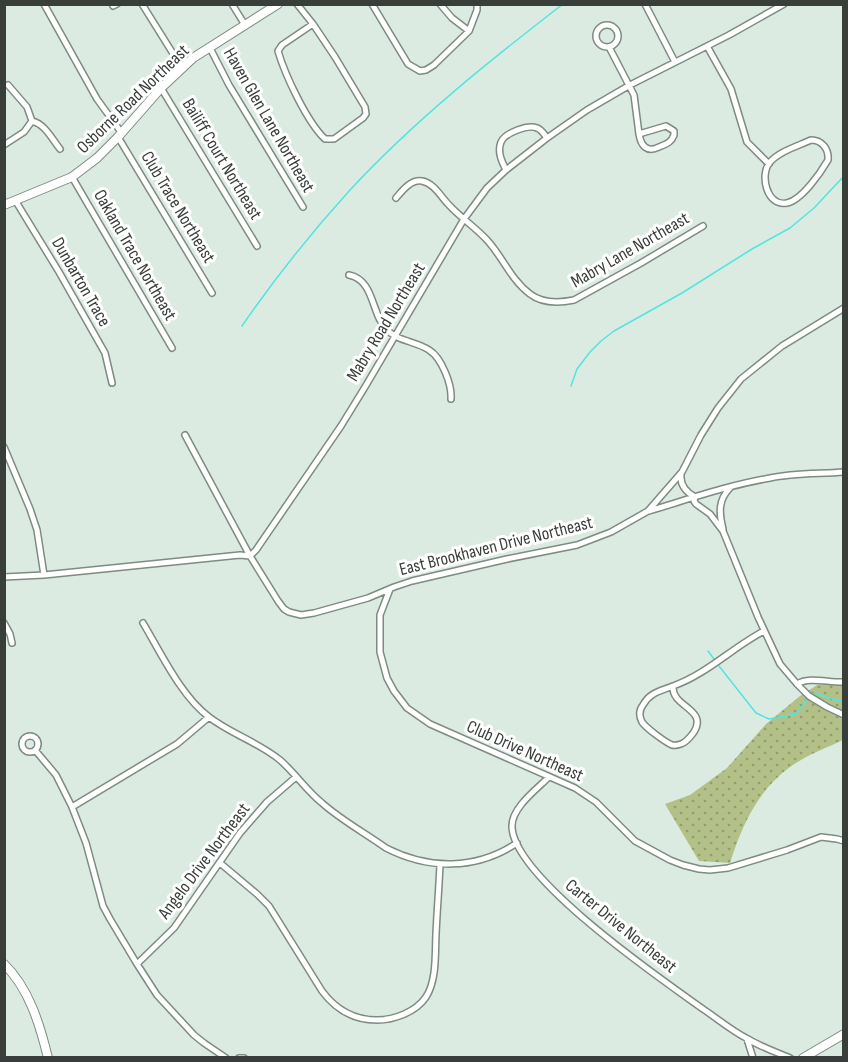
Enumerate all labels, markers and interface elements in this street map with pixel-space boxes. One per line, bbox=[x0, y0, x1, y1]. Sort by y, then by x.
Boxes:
street label: Osborne Road Northeast bbox=[73, 40, 194, 158]
street label: Haven Glen Lane Northeast bbox=[219, 44, 319, 196]
street label: Bailiff Court Northeast bbox=[178, 95, 267, 224]
street label: Club Trace Northeast bbox=[136, 147, 220, 267]
street label: Oakland Trace Northeast bbox=[89, 186, 181, 324]
street label: Mabry Lane Northeast bbox=[567, 207, 693, 292]
street label: Dunbarton Trace bbox=[47, 234, 115, 330]
street label: Mabry Road Northeast bbox=[342, 259, 430, 385]
street label: East Brookhaven Drive Northeast bbox=[397, 512, 595, 580]
street label: Club Drive Northeast bbox=[463, 716, 587, 786]
street label: Angelo Drive Northeast bbox=[153, 799, 255, 924]
street label: Carter Drive Northeast bbox=[561, 875, 681, 978]

